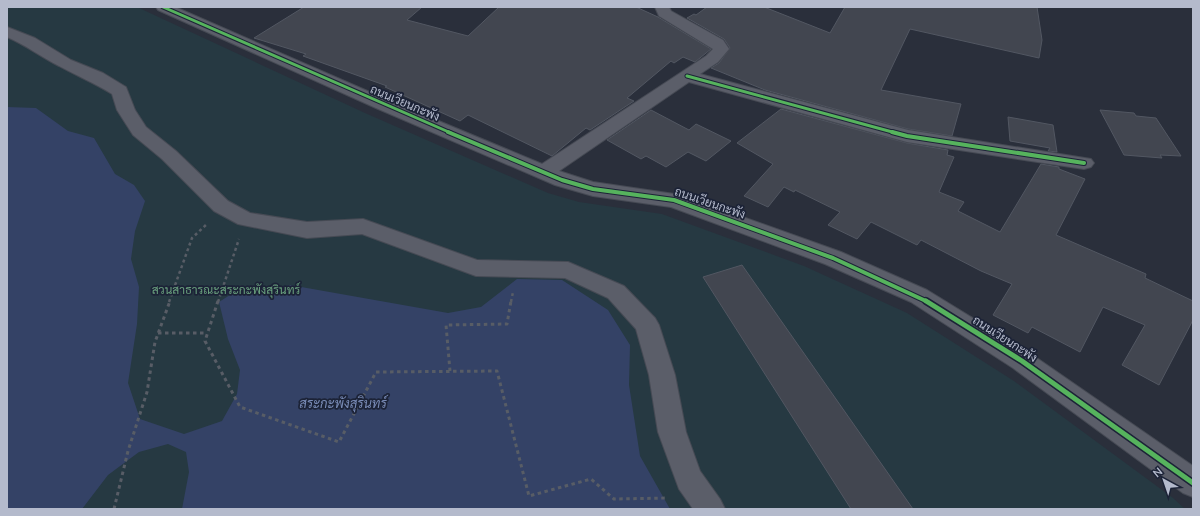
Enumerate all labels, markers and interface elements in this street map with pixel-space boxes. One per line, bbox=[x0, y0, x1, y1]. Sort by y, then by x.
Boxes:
street label: ถนนเวียนกะพัง bbox=[368, 81, 442, 125]
street label: ถนนเวียนกะพัง bbox=[672, 183, 748, 223]
park label: สวนสาธารณะสระกะพังสุรินทร์ bbox=[152, 282, 301, 299]
street label: ถนนเวียนกะพัง bbox=[970, 312, 1040, 366]
water label: สระกะพังสุรินทร์ bbox=[299, 394, 389, 413]
north arrow bbox=[1144, 460, 1184, 500]
text: N bbox=[1150, 464, 1166, 481]

